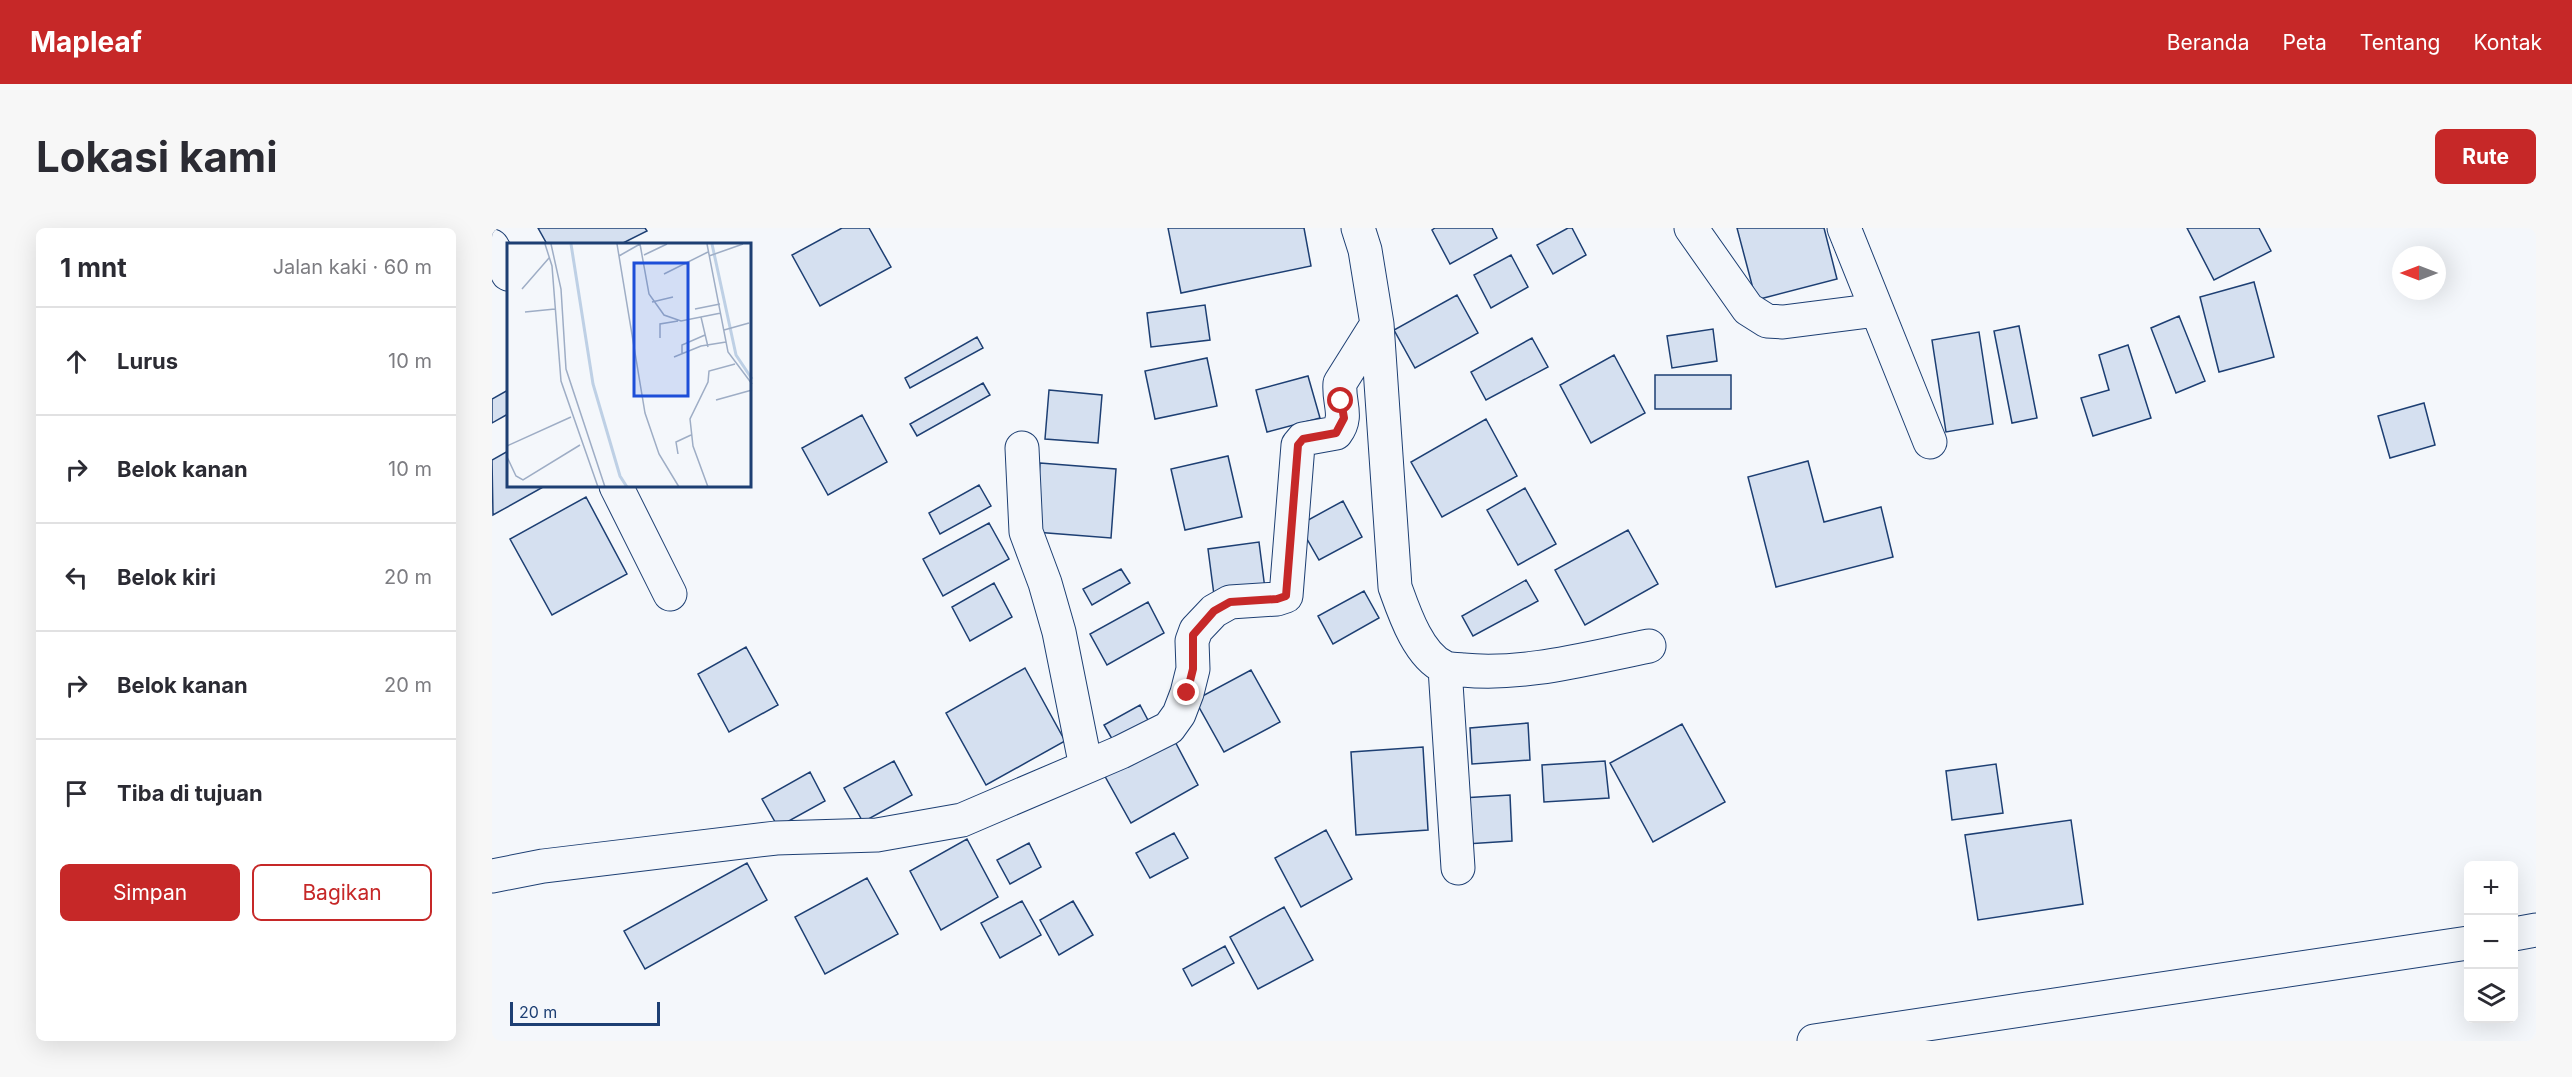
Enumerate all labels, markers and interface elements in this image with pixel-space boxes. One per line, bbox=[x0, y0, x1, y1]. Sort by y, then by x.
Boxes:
text: Mapleaf bbox=[30, 25, 142, 59]
text: Beranda bbox=[2167, 30, 2249, 55]
text: Peta bbox=[2282, 30, 2327, 55]
text: Tentang bbox=[2360, 30, 2440, 55]
text: Kontak bbox=[2473, 30, 2542, 55]
button: Rute bbox=[2435, 129, 2536, 184]
text: Lokasi kami bbox=[36, 131, 278, 182]
inset map bbox=[507, 243, 752, 488]
north arrow bbox=[2392, 246, 2446, 300]
text: 1 mnt bbox=[60, 252, 127, 283]
text: Jalan kaki · 60 m bbox=[273, 255, 432, 279]
icon: ahead bbox=[60, 345, 93, 378]
text: Lurus bbox=[117, 348, 178, 374]
text: 10 m bbox=[388, 349, 432, 373]
route start bbox=[1327, 387, 1353, 413]
icon: right bbox=[60, 453, 93, 486]
text: Belok kanan bbox=[117, 456, 248, 482]
text: 10 m bbox=[388, 457, 432, 481]
icon: left bbox=[60, 561, 93, 594]
text: Belok kiri bbox=[117, 564, 216, 590]
text: 20 m bbox=[384, 565, 432, 589]
icon: right bbox=[60, 669, 93, 702]
text: Belok kanan bbox=[117, 672, 248, 698]
text: 20 m bbox=[384, 673, 432, 697]
route end bbox=[1173, 679, 1199, 705]
icon: arrive bbox=[60, 777, 93, 810]
text: Tiba di tujuan bbox=[117, 780, 263, 806]
map controls bbox=[2464, 861, 2518, 1023]
button: + bbox=[2464, 861, 2518, 915]
button: Simpan bbox=[60, 864, 240, 921]
button: Bagikan bbox=[252, 864, 432, 921]
button: − bbox=[2464, 915, 2518, 969]
button: layers bbox=[2464, 969, 2518, 1023]
scale bar bbox=[510, 999, 660, 1026]
text: 20 m bbox=[519, 1002, 557, 1022]

